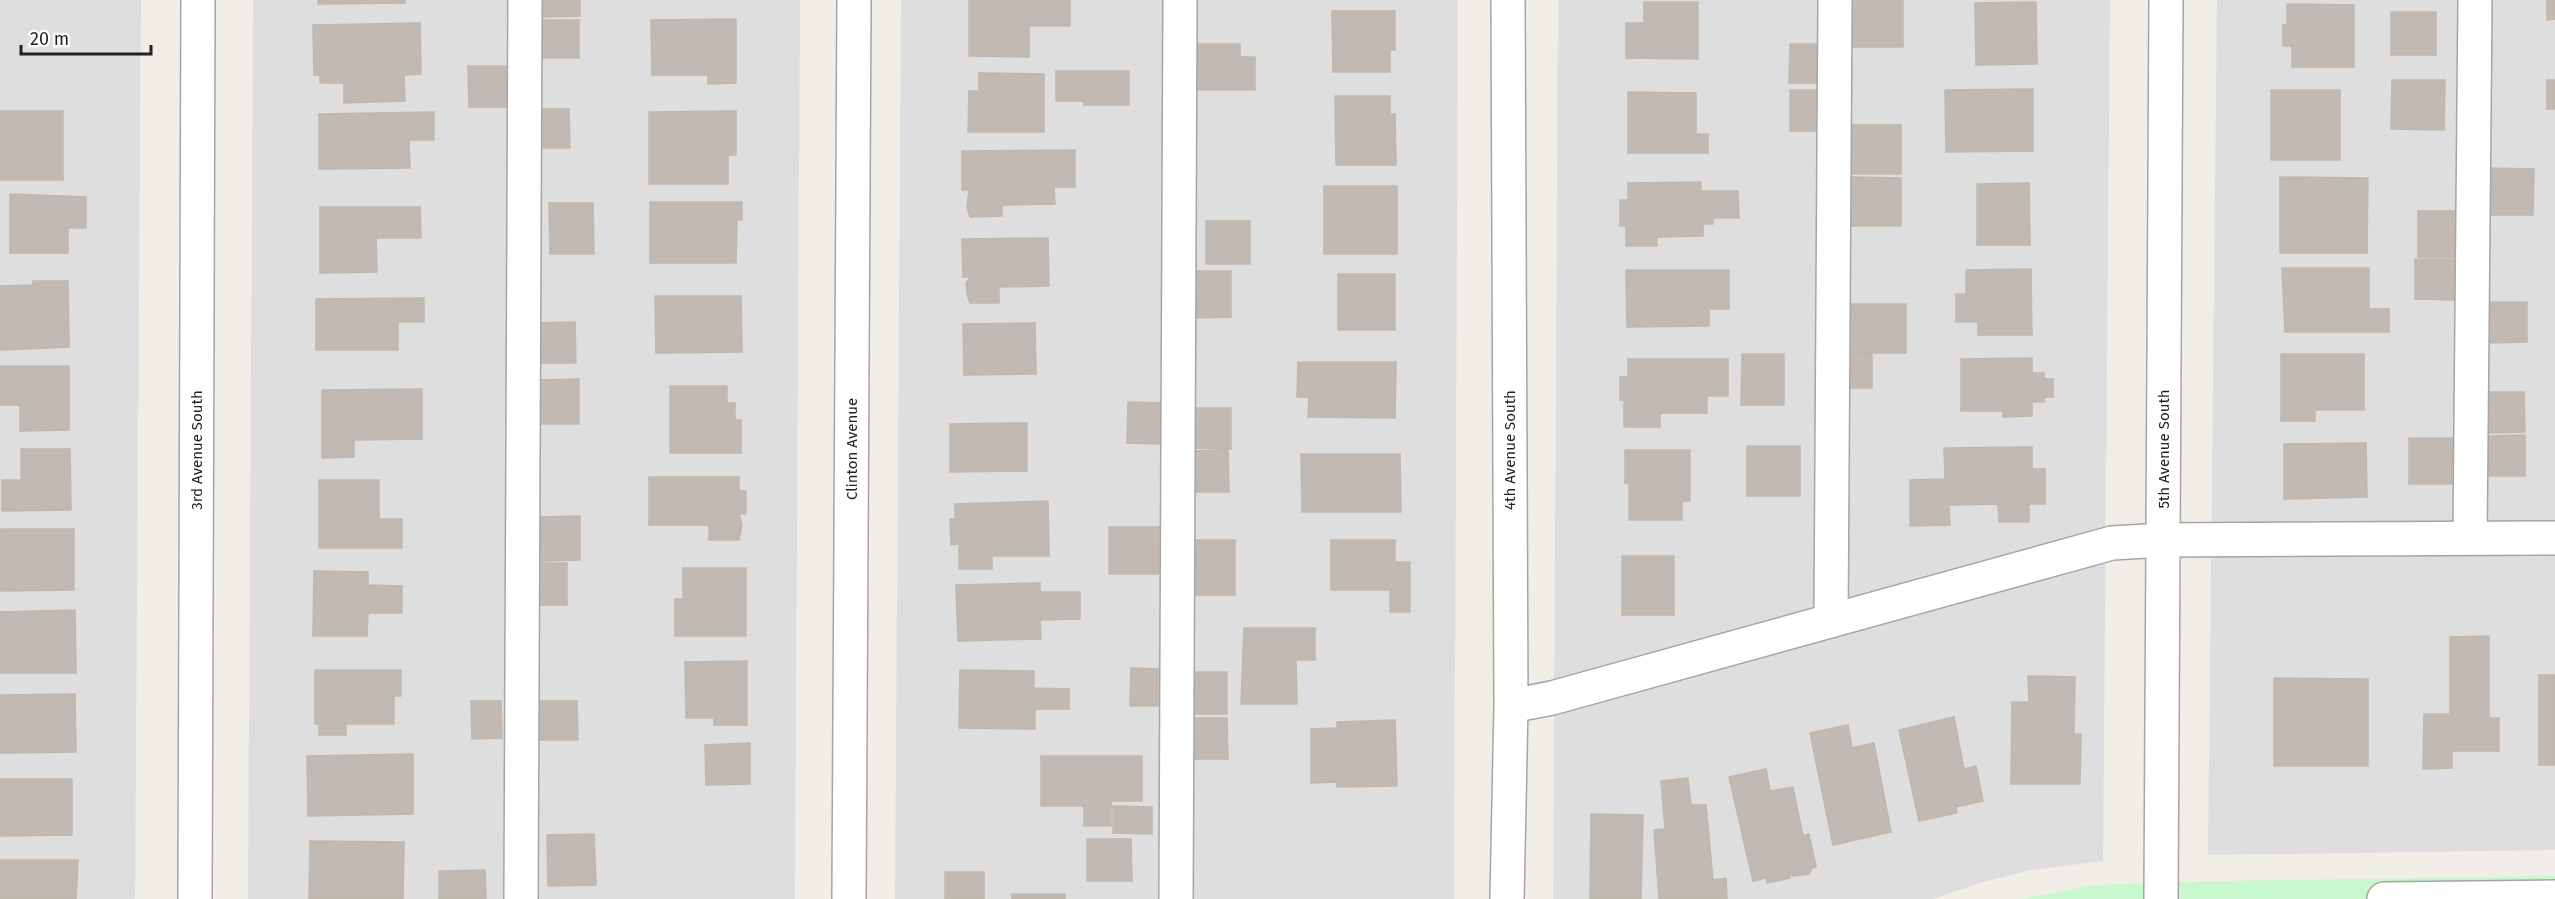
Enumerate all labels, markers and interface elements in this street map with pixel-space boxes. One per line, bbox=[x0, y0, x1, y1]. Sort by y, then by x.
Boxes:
scale bar bbox=[21, 18, 152, 56]
text: 20 m bbox=[30, 28, 69, 50]
street label: 5th Avenue South bbox=[2155, 389, 2173, 509]
street label: 3rd Avenue South bbox=[188, 390, 206, 510]
street label: 4th Avenue South bbox=[1501, 390, 1519, 510]
street label: Clinton Avenue bbox=[843, 398, 861, 500]

